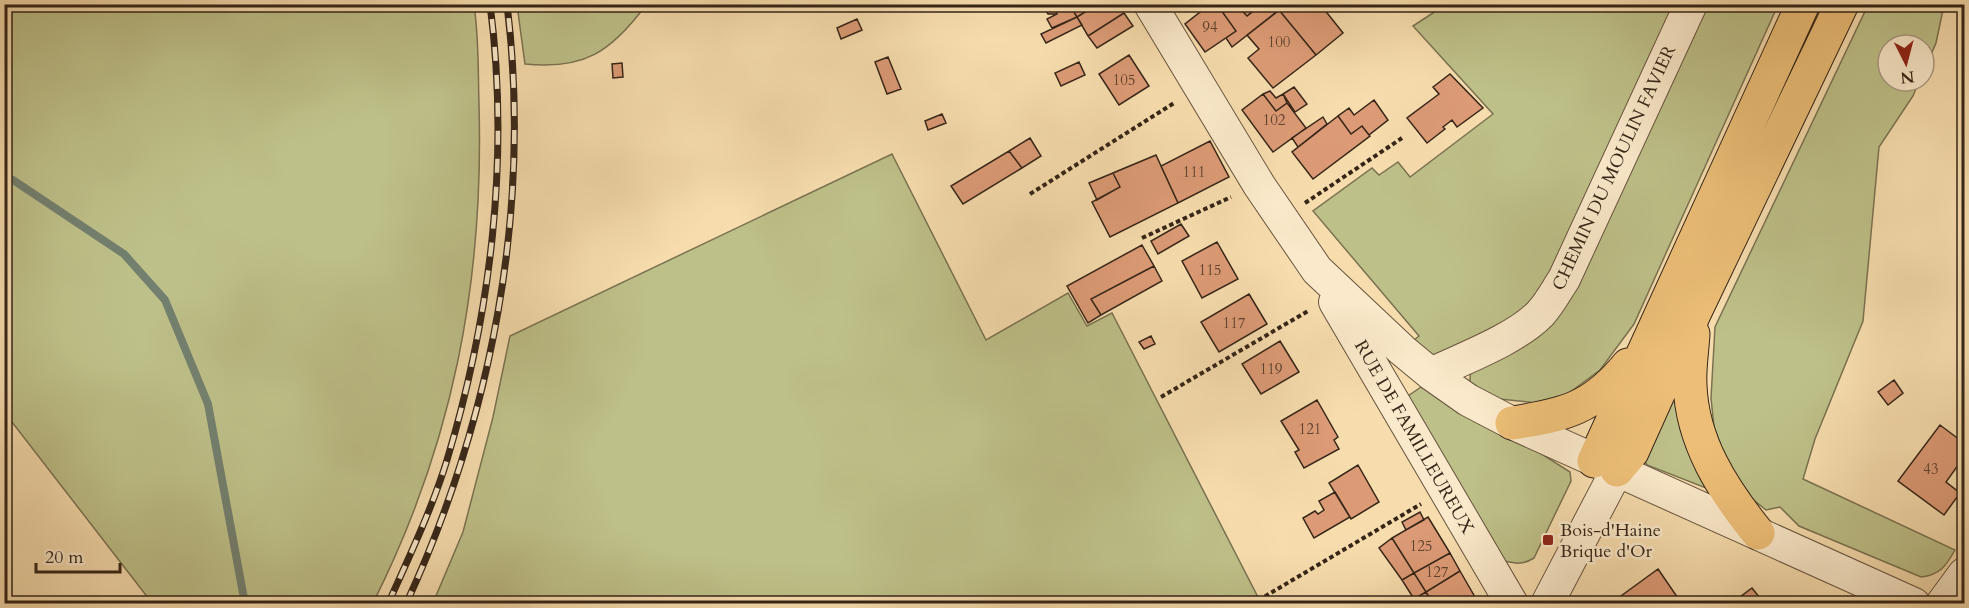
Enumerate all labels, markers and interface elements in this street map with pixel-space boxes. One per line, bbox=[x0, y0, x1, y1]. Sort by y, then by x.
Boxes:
house number: 94 bbox=[1202, 17, 1218, 37]
house number: 100 bbox=[1267, 32, 1291, 52]
north arrow bbox=[1876, 33, 1936, 93]
street label: CHEMIN DU MOULIN FAVIER bbox=[1546, 41, 1682, 295]
text: N bbox=[1899, 65, 1916, 89]
house number: 105 bbox=[1112, 70, 1136, 90]
house number: 102 bbox=[1262, 110, 1286, 130]
house number: 111 bbox=[1182, 162, 1206, 182]
house number: 115 bbox=[1198, 260, 1222, 280]
house number: 117 bbox=[1222, 313, 1246, 333]
street label: RUE DE FAMILLEUREUX bbox=[1348, 336, 1480, 539]
house number: 119 bbox=[1259, 359, 1283, 379]
house number: 121 bbox=[1298, 419, 1322, 439]
house number: 43 bbox=[1923, 459, 1939, 479]
place label: Bois-d'Haine Brique d'Or bbox=[1560, 518, 1661, 564]
marker: Bois-d'Haine Brique d'Or bbox=[1541, 533, 1555, 547]
scale bar bbox=[36, 536, 120, 574]
house number: 125 bbox=[1409, 536, 1433, 556]
text: 20 m bbox=[45, 545, 84, 570]
house number: 127 bbox=[1425, 562, 1449, 582]

